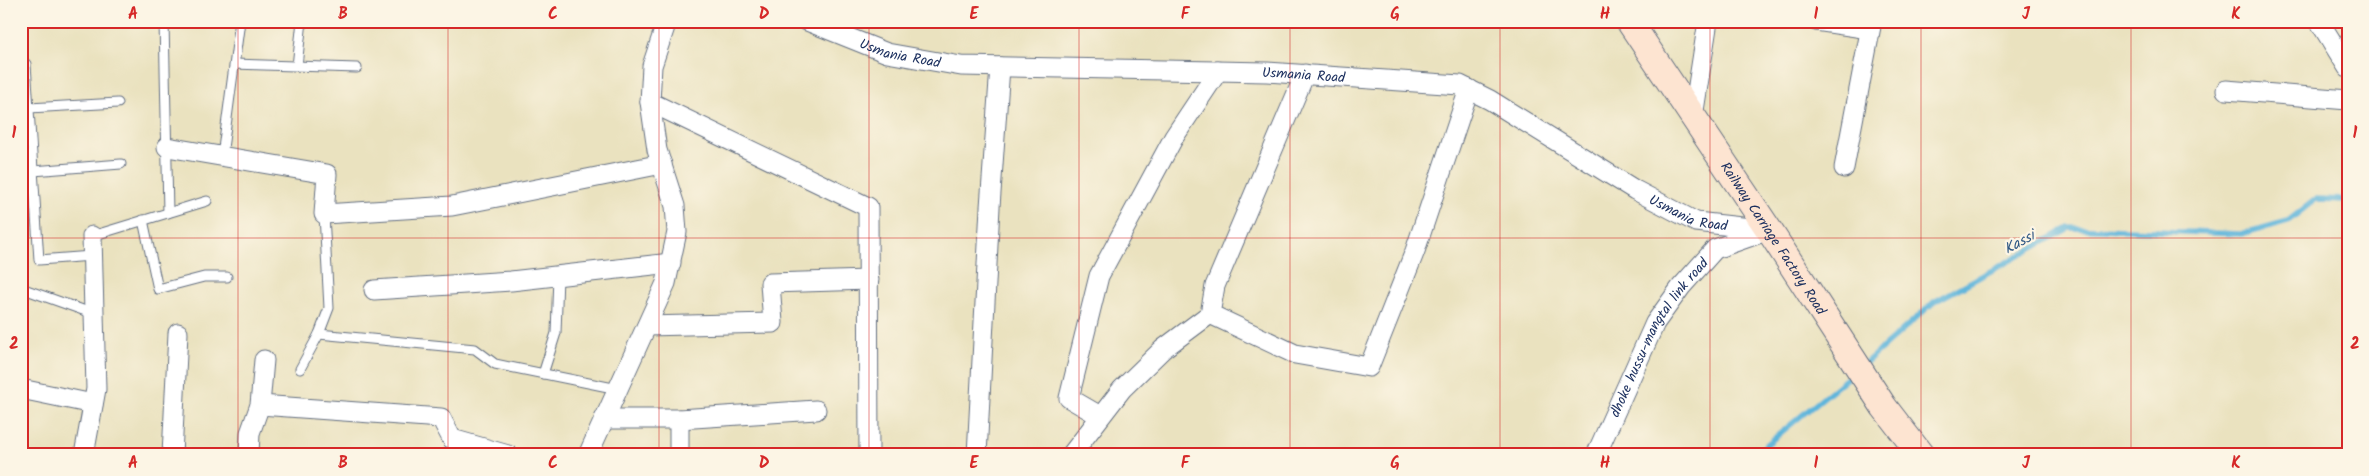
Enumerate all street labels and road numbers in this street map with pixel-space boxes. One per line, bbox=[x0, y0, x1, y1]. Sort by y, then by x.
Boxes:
street label: Usmania Road bbox=[856, 33, 943, 74]
street label: Usmania Road bbox=[1262, 62, 1347, 89]
street label: Railway Carriage Factory Road bbox=[1714, 158, 1832, 321]
street label: Usmania Road bbox=[1645, 189, 1730, 237]
street label: dhoke hussu-mangtal link road bbox=[1604, 253, 1715, 421]

